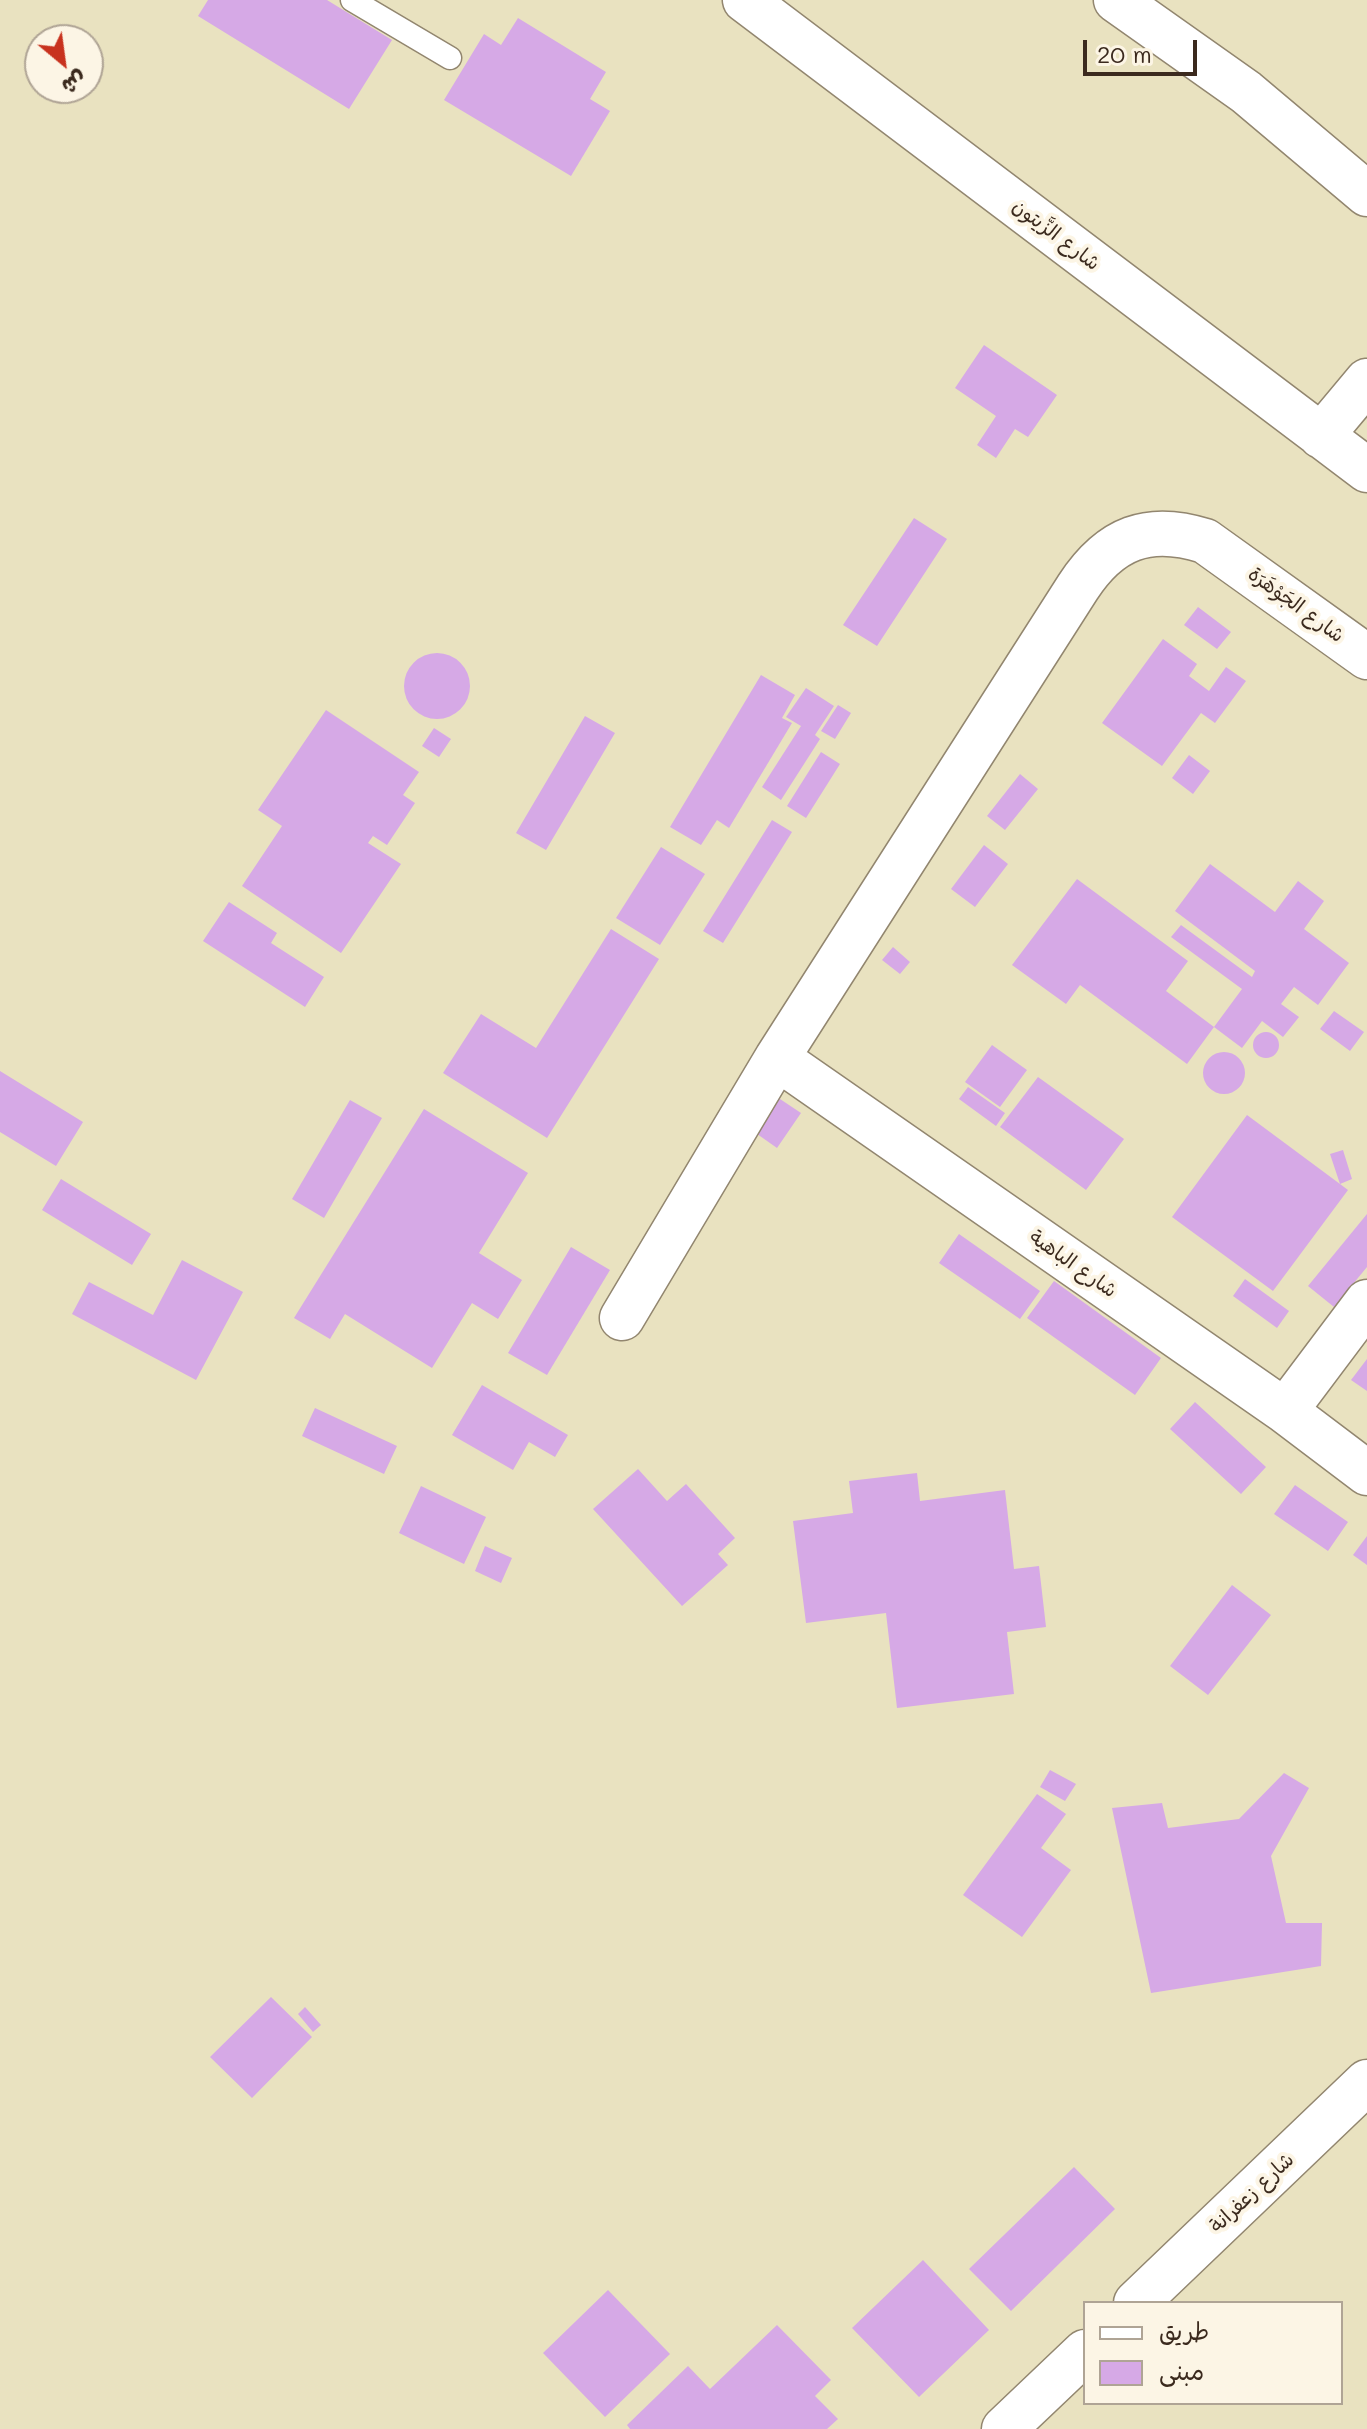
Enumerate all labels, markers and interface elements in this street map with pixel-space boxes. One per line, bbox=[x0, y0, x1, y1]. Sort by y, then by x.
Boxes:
north arrow bbox=[24, 24, 104, 104]
scale bar bbox=[1087, 24, 1201, 74]
text: 20 m bbox=[1097, 38, 1152, 69]
text: ش bbox=[57, 65, 93, 102]
street label: شارع الزَّيتون bbox=[1008, 194, 1104, 276]
street label: شارع الجَوْهَرَة bbox=[1243, 562, 1349, 648]
street label: شارع الباهية bbox=[1025, 1225, 1121, 1303]
street label: شارع زعفرانة bbox=[1205, 2148, 1299, 2238]
legend bbox=[1083, 2301, 1343, 2405]
text: طريق bbox=[1159, 2315, 1209, 2346]
text: مبنى bbox=[1159, 2355, 1204, 2386]

